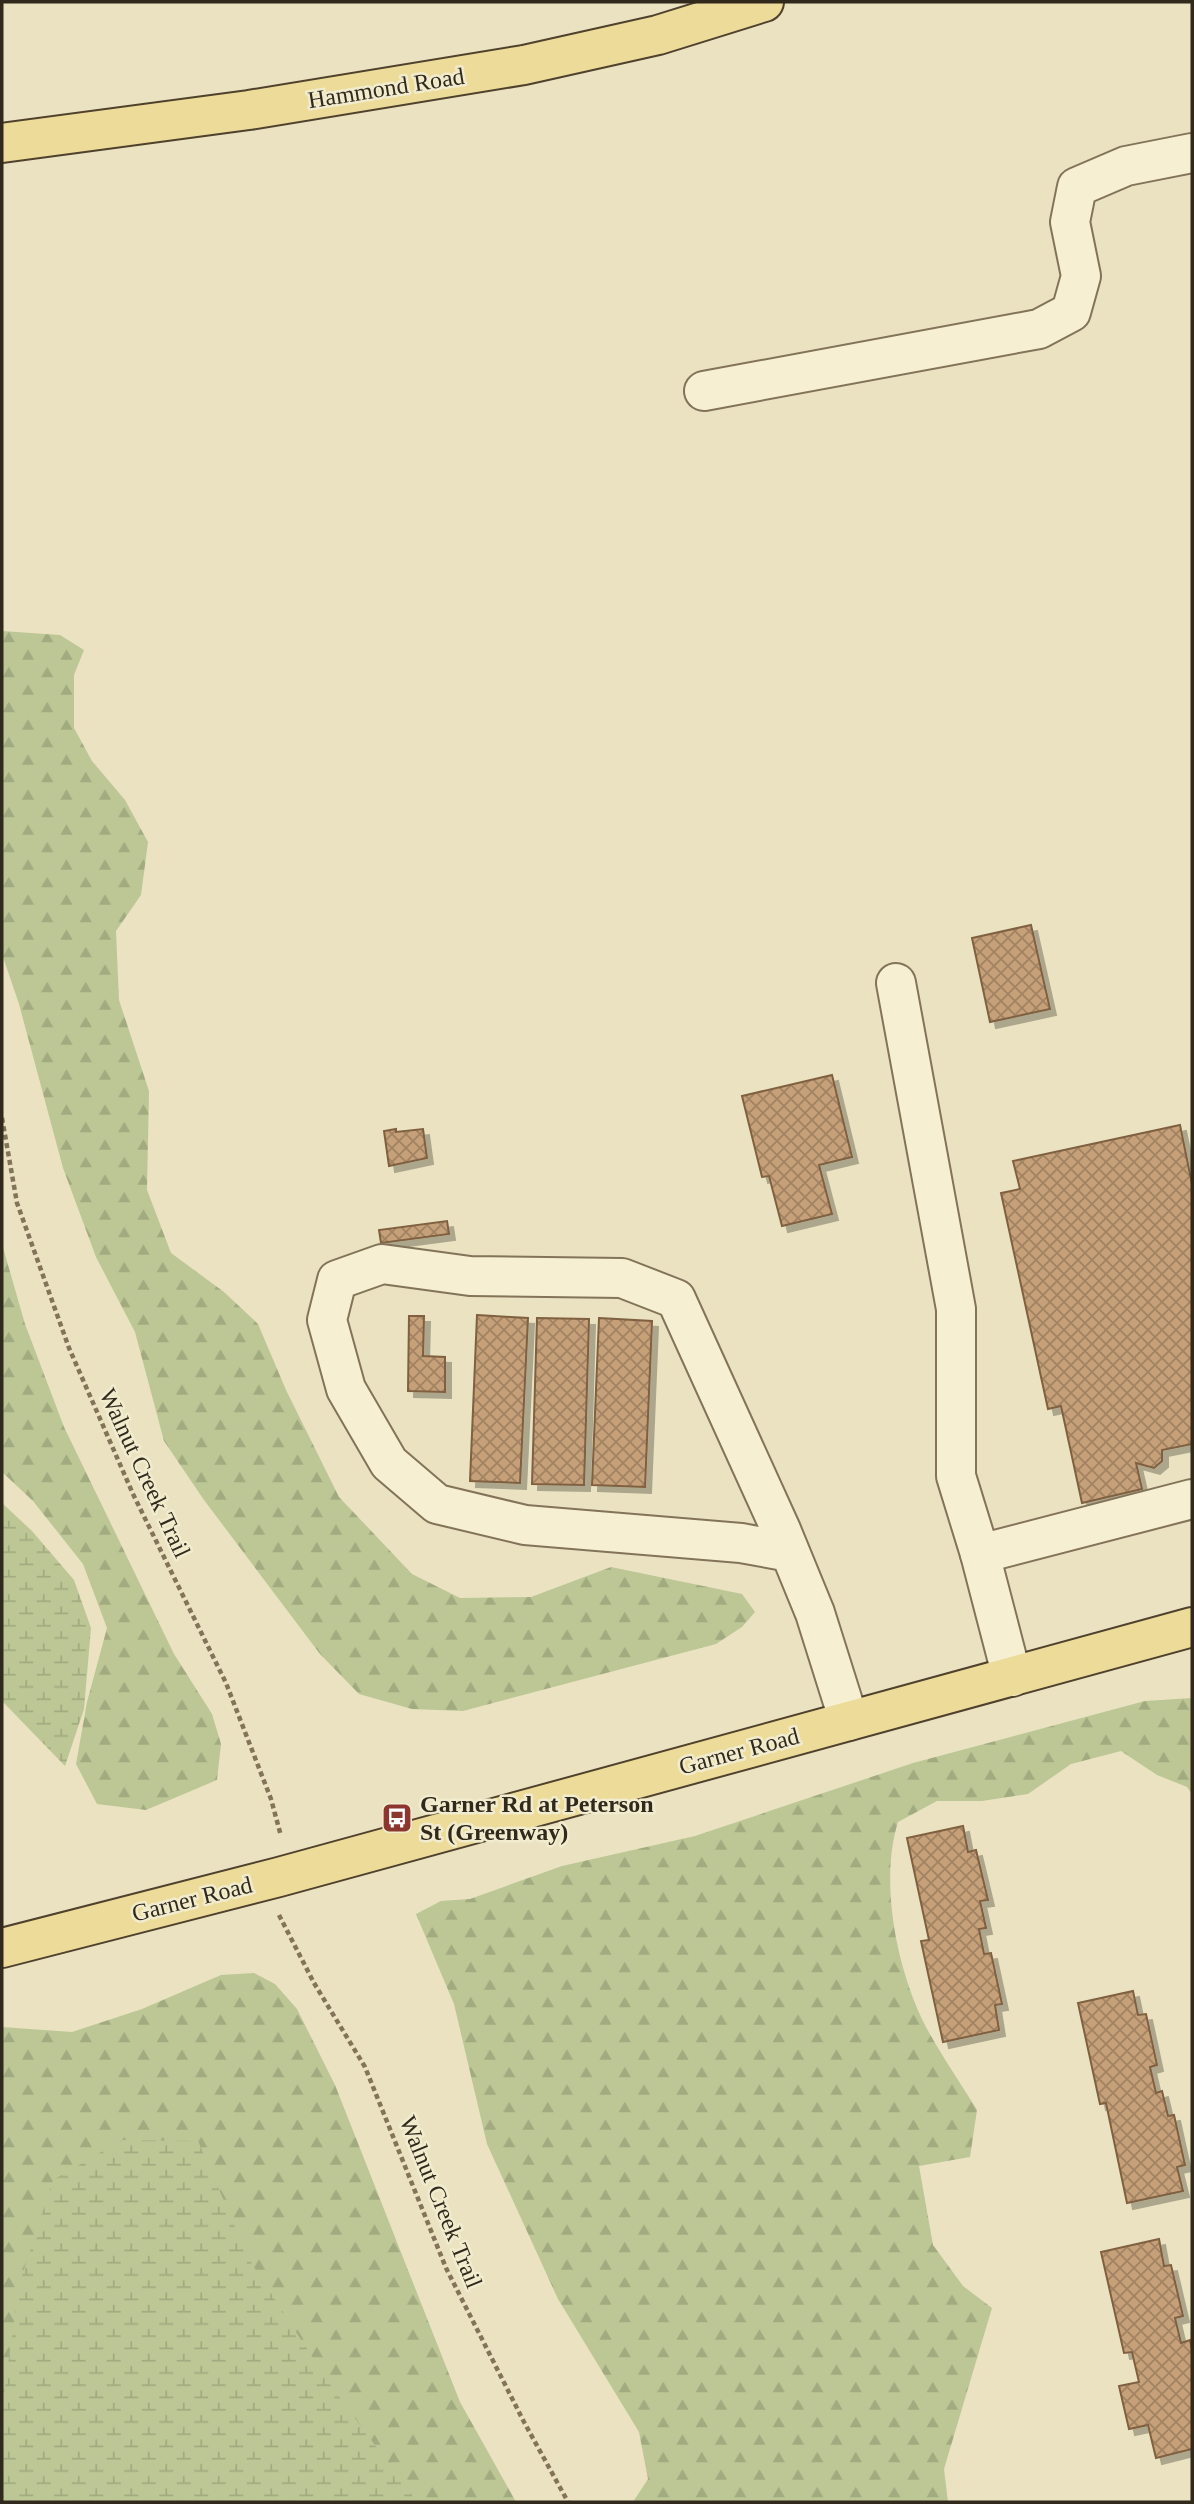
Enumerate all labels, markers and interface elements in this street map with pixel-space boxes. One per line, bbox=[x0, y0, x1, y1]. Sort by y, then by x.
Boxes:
street label: Hammond Road bbox=[306, 63, 466, 113]
street label: Walnut Creek Trail bbox=[94, 1384, 196, 1562]
street label: Garner Road bbox=[676, 1722, 802, 1780]
place label: Garner Rd at Peterson St (Greenway) bbox=[420, 1791, 654, 1845]
bus stop icon: Garner Rd at Peterson St (Greenway) bbox=[380, 1801, 414, 1835]
street label: Garner Road bbox=[129, 1871, 255, 1927]
street label: Walnut Creek Trail bbox=[395, 2112, 488, 2292]

